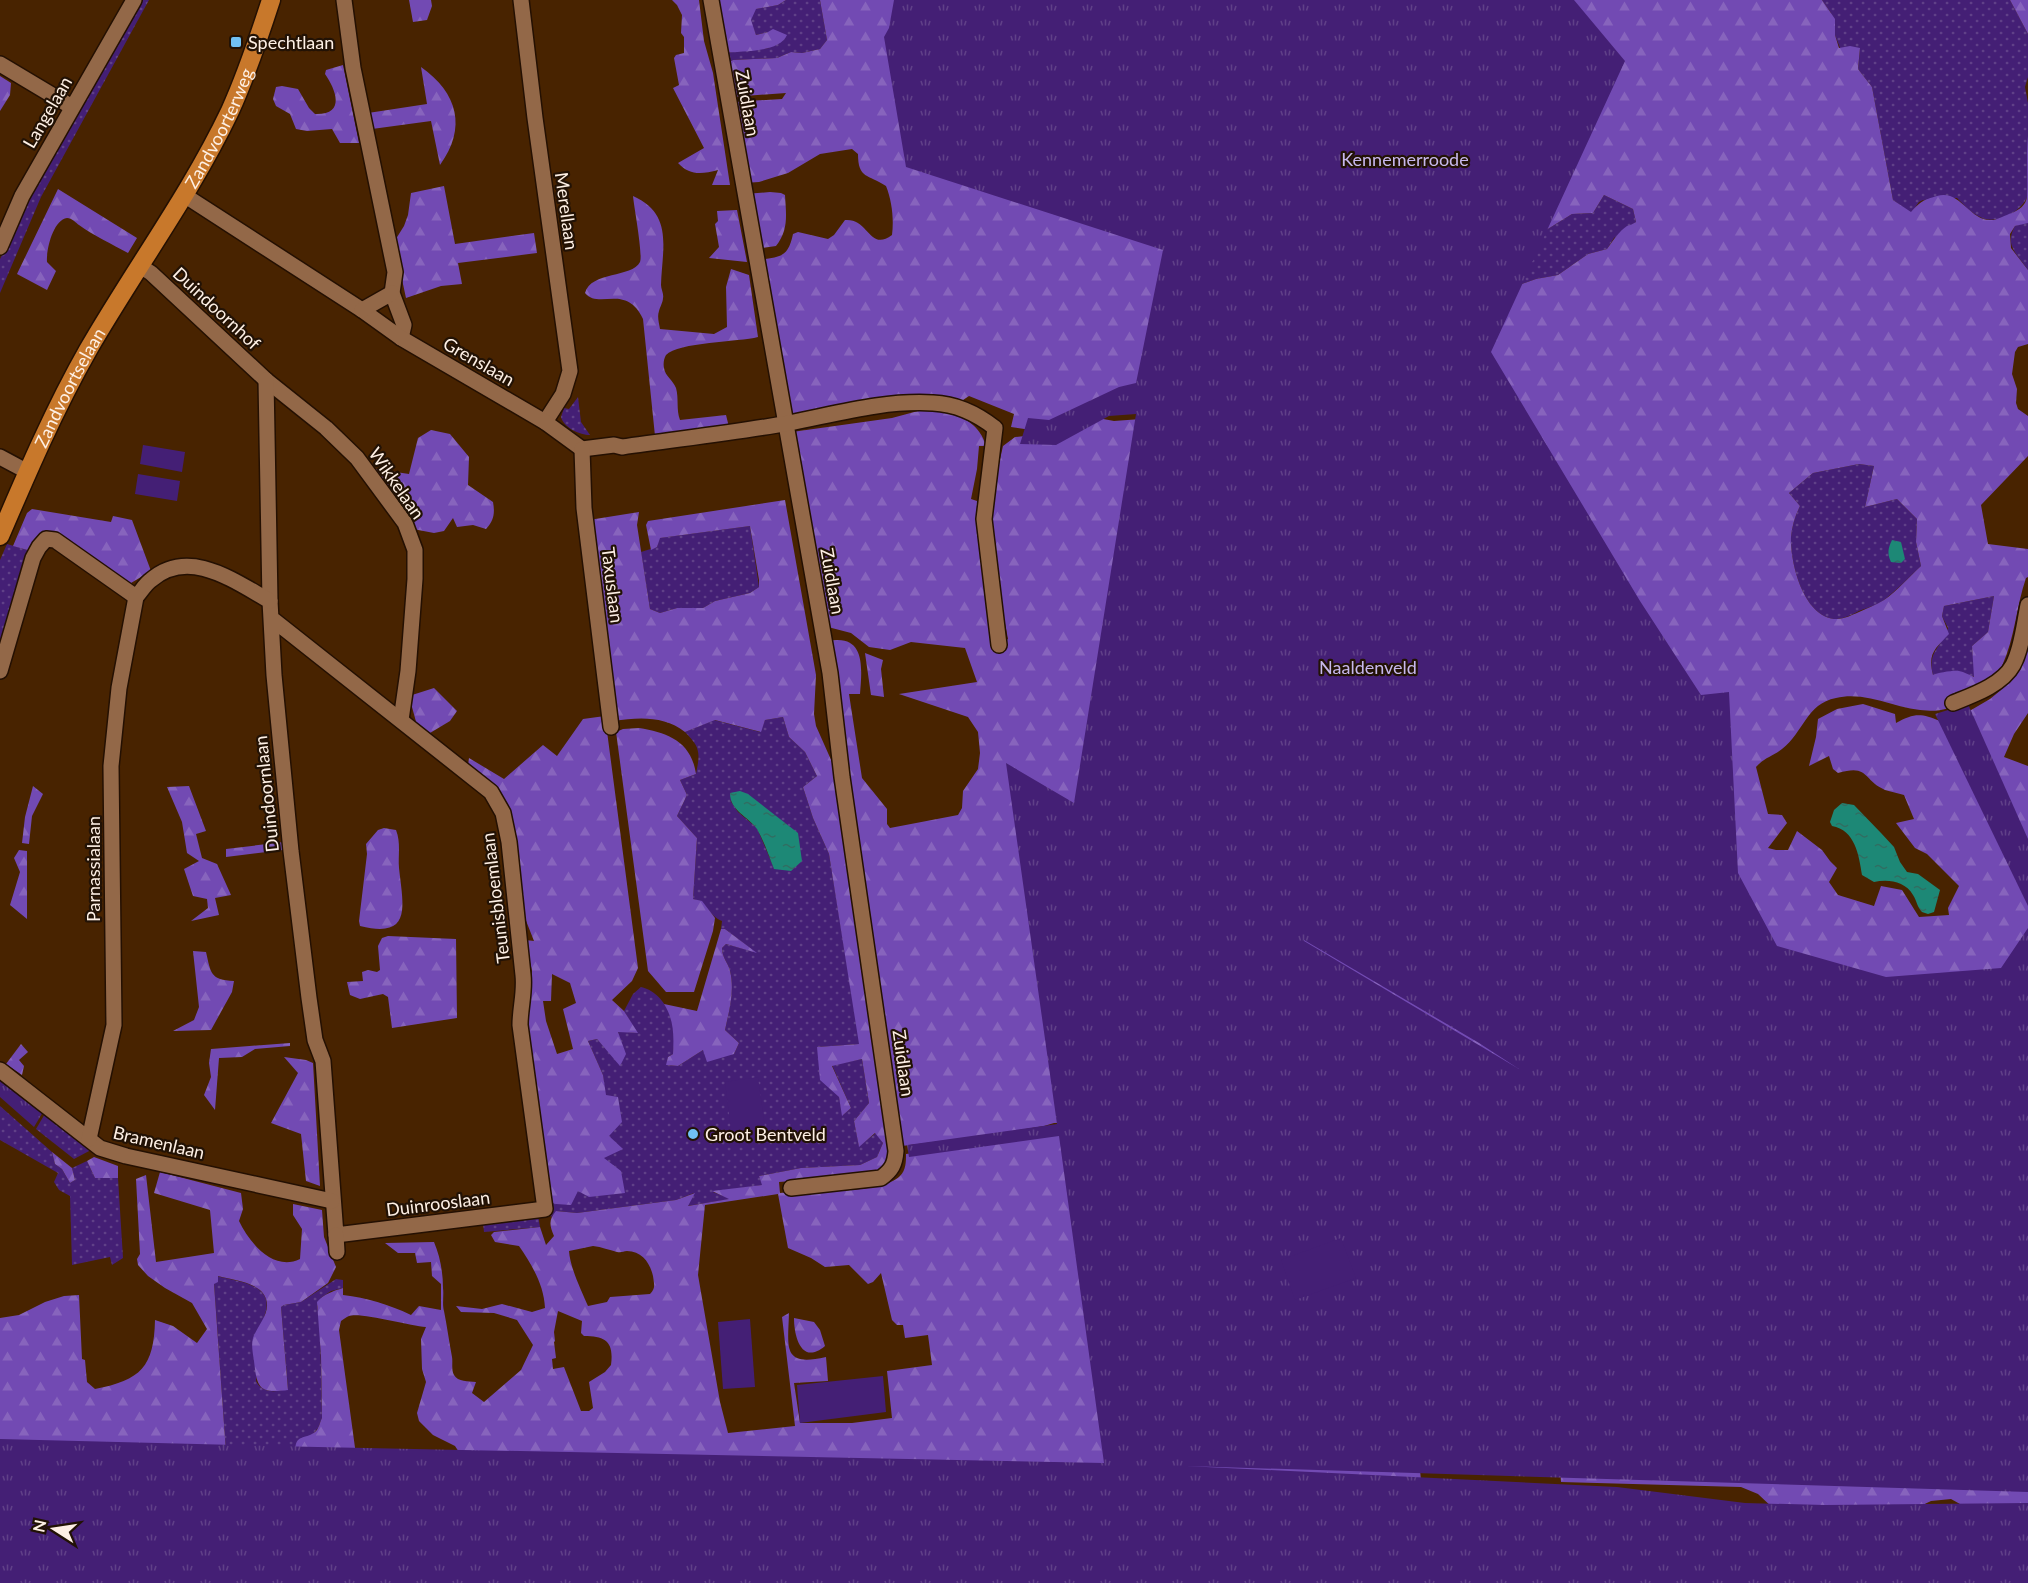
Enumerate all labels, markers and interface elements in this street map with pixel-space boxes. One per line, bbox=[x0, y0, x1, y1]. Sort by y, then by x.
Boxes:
place label: Spechtlaan bbox=[248, 31, 334, 53]
marker: Spechtlaan bbox=[229, 35, 243, 49]
street label: Zandvoorterweg bbox=[180, 65, 258, 192]
street label: Zuidlaan bbox=[731, 68, 765, 138]
street label: Langelaan bbox=[18, 72, 76, 152]
park label: Kennemerroode bbox=[1341, 148, 1469, 170]
street label: Merellaan bbox=[551, 171, 583, 251]
street label: Duindoornhof bbox=[169, 262, 266, 354]
street label: Zandvoortselaan bbox=[29, 324, 110, 451]
street label: Grenslaan bbox=[439, 332, 519, 390]
street label: Wikkelaan bbox=[364, 443, 430, 523]
street label: Taxuslaan bbox=[597, 546, 629, 624]
street label: Zuidlaan bbox=[816, 546, 850, 616]
park label: Naaldenveld bbox=[1319, 656, 1417, 678]
street label: Duindoornlaan bbox=[249, 735, 283, 853]
street label: Parnassialaan bbox=[82, 816, 104, 922]
street label: Teunisbloemlaan bbox=[476, 832, 514, 964]
street label: Zuidlaan bbox=[888, 1028, 920, 1098]
street label: Bramenlaan bbox=[111, 1121, 207, 1163]
place label: Groot Bentveld bbox=[705, 1123, 826, 1145]
marker: Groot Bentveld bbox=[686, 1127, 700, 1141]
street label: Duinrooslaan bbox=[385, 1186, 491, 1220]
north arrow bbox=[24, 1499, 84, 1559]
text: N bbox=[28, 1518, 49, 1534]

